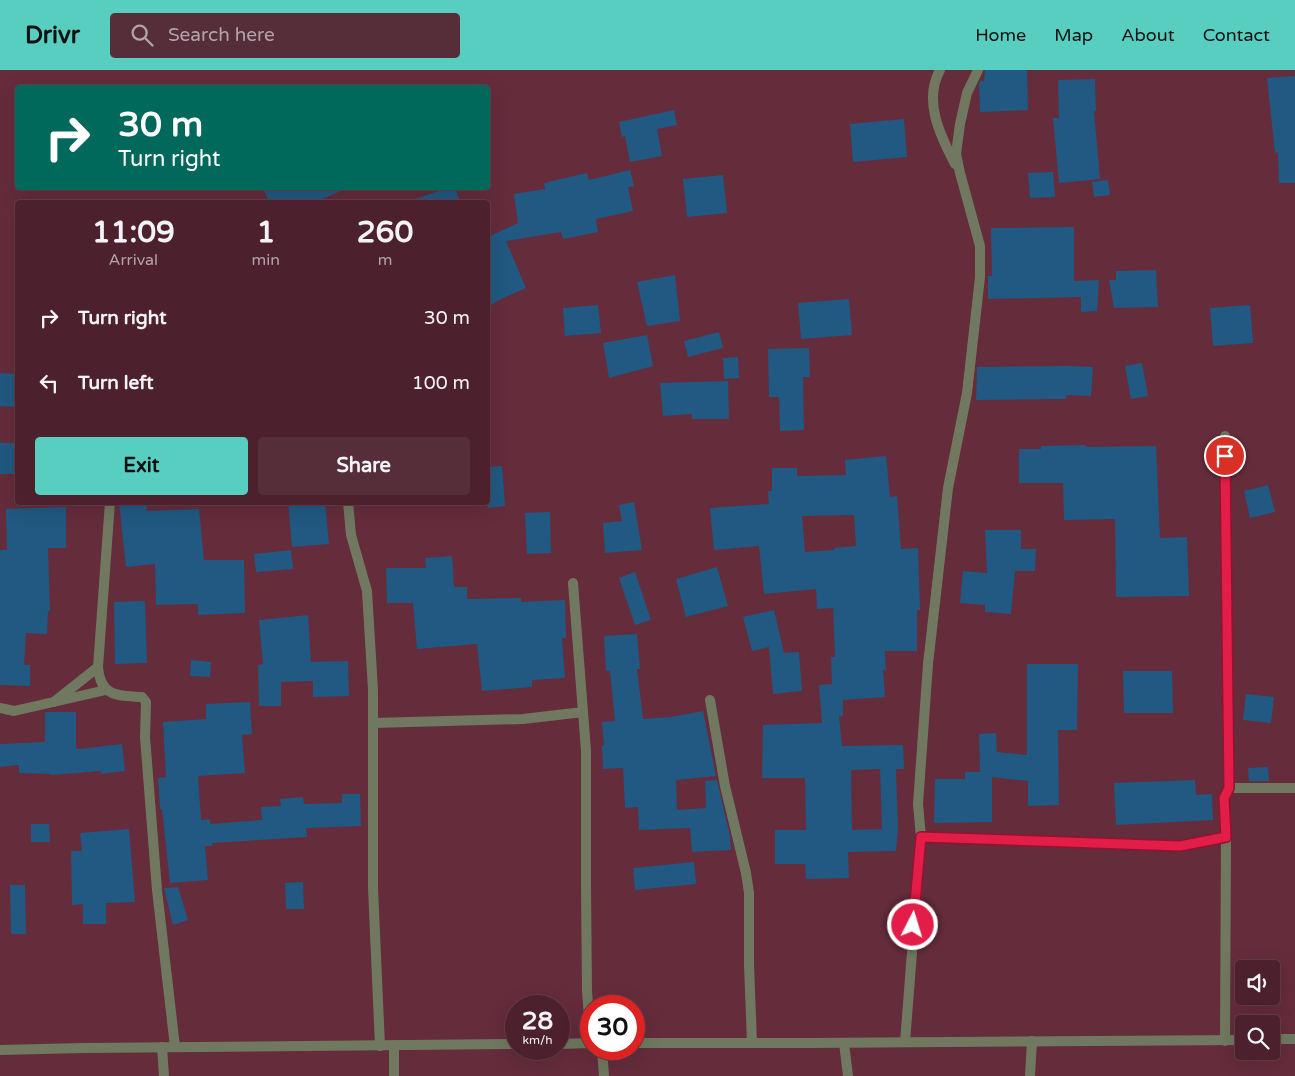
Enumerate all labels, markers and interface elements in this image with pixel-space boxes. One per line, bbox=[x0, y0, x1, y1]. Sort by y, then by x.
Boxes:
search box bbox=[110, 13, 460, 58]
text: Drivr bbox=[25, 21, 80, 50]
icon: search bbox=[128, 21, 156, 49]
text: Search here bbox=[168, 24, 275, 46]
text: Home bbox=[975, 24, 1026, 46]
text: Map bbox=[1054, 24, 1093, 46]
text: About bbox=[1121, 24, 1175, 46]
text: Contact bbox=[1203, 24, 1270, 46]
text: 30 m bbox=[118, 104, 203, 146]
icon: right bbox=[35, 105, 100, 170]
text: Turn right bbox=[118, 146, 220, 172]
text: 11:09 bbox=[92, 214, 175, 251]
text: 1 bbox=[256, 214, 275, 251]
text: 260 bbox=[357, 214, 413, 251]
text: Arrival bbox=[109, 250, 158, 270]
text: min bbox=[252, 250, 280, 270]
text: m bbox=[378, 250, 392, 270]
icon: right bbox=[35, 304, 63, 332]
text: Turn right bbox=[78, 307, 166, 329]
text: 30 m bbox=[424, 307, 470, 329]
icon: left bbox=[35, 369, 63, 397]
text: Turn left bbox=[78, 372, 154, 394]
text: 100 m bbox=[412, 372, 470, 394]
pin bbox=[1204, 435, 1246, 477]
button: Exit bbox=[35, 437, 248, 495]
button: Share bbox=[258, 437, 470, 495]
icon: arrive bbox=[1211, 442, 1239, 470]
position arrow bbox=[886, 898, 938, 950]
map controls bbox=[1235, 960, 1280, 1060]
button: sound bbox=[1235, 960, 1280, 1005]
speed limit sign: 30 bbox=[580, 995, 645, 1060]
text: 28 bbox=[522, 1006, 553, 1036]
button: search bbox=[1235, 1015, 1280, 1060]
text: km/h bbox=[522, 1033, 553, 1047]

